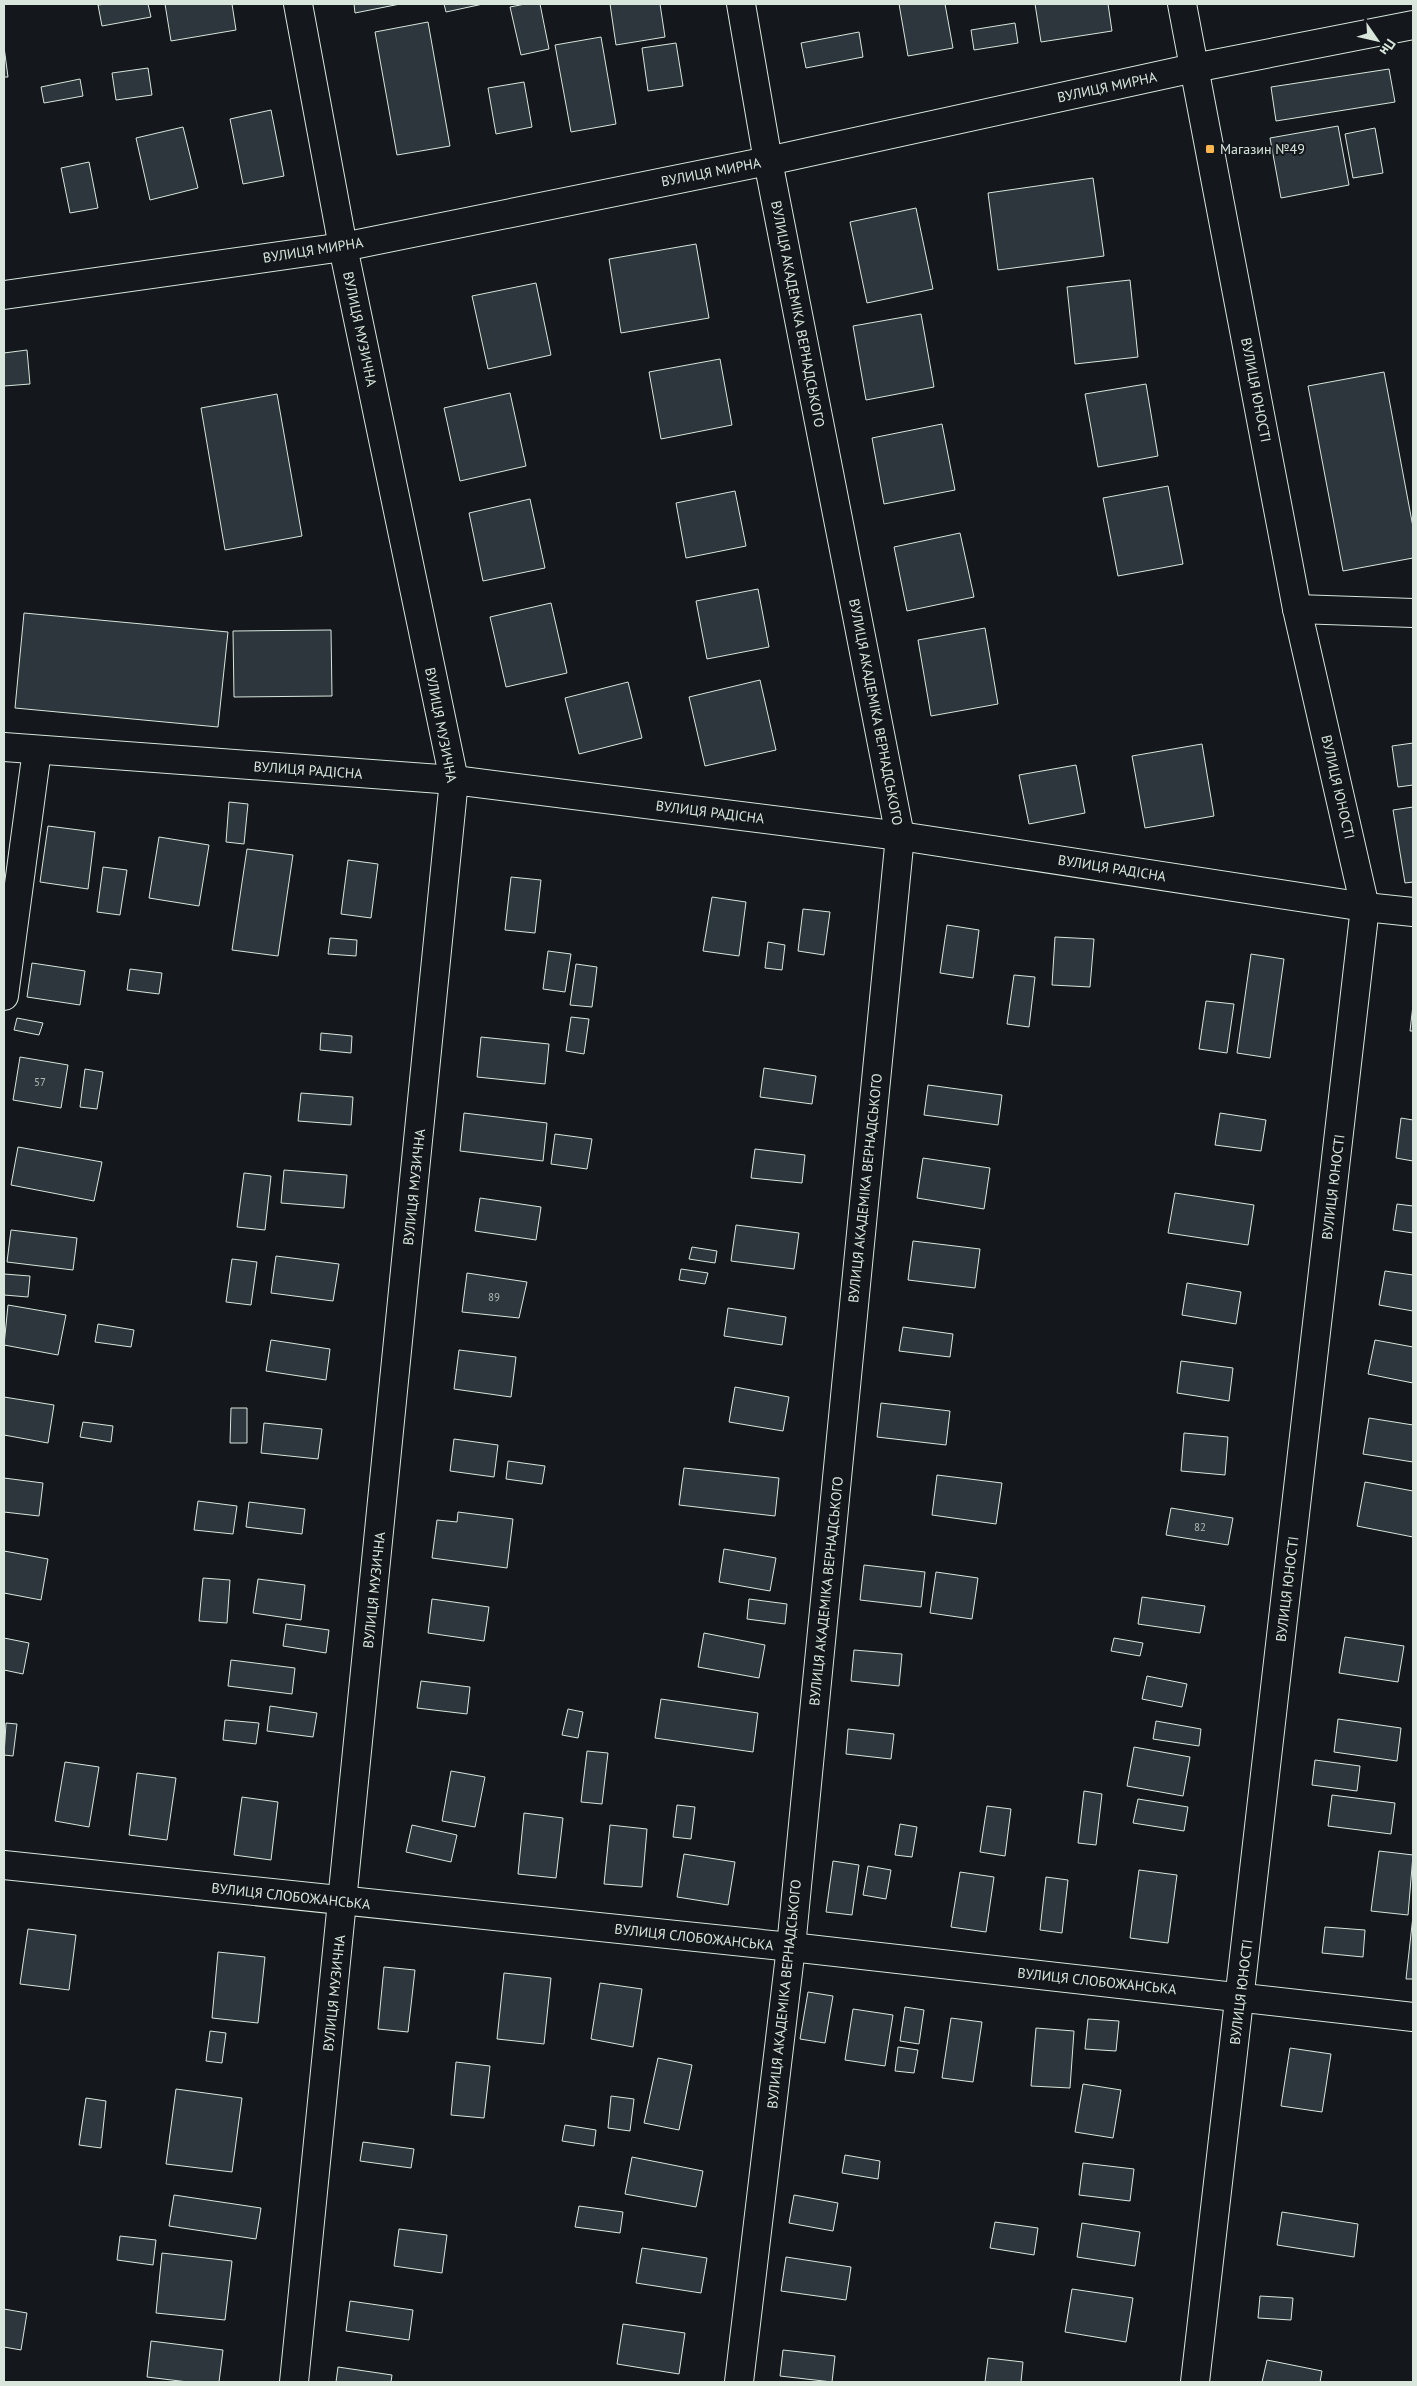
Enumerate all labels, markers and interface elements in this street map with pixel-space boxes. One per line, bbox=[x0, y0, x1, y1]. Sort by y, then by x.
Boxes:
north arrow bbox=[1352, 15, 1402, 65]
text: Пн bbox=[1376, 35, 1400, 59]
street label: ВУЛИЦЯ МИРНА bbox=[1056, 68, 1159, 106]
place label: Магазин №49 bbox=[1220, 140, 1305, 158]
marker: Магазин №49 bbox=[1204, 143, 1216, 155]
street label: ВУЛИЦЯ МИРНА bbox=[660, 153, 763, 190]
street label: ВУЛИЦЯ АКАДЕМІКА ВЕРНАДСЬКОГО bbox=[767, 199, 829, 429]
street label: ВУЛИЦЯ МИРНА bbox=[262, 233, 365, 267]
street label: ВУЛИЦЯ МУЗИЧНА bbox=[339, 270, 381, 389]
street label: ВУЛИЦЯ ЮНОСТІ bbox=[1237, 336, 1275, 444]
street label: ВУЛИЦЯ АКАДЕМІКА ВЕРНАДСЬКОГО bbox=[845, 597, 907, 827]
street label: ВУЛИЦЯ МУЗИЧНА bbox=[421, 666, 461, 785]
street label: ВУЛИЦЯ ЮНОСТІ bbox=[1317, 733, 1359, 841]
street label: ВУЛИЦЯ РАДІСНА bbox=[253, 757, 364, 783]
street label: ВУЛИЦЯ РАДІСНА bbox=[655, 796, 766, 828]
street label: ВУЛИЦЯ РАДІСНА bbox=[1057, 851, 1168, 886]
street label: ВУЛИЦЯ АКАДЕМІКА ВЕРНАДСЬКОГО bbox=[844, 1072, 886, 1304]
house number: 57 bbox=[34, 1075, 46, 1089]
street label: ВУЛИЦЯ МУЗИЧНА bbox=[399, 1127, 429, 1246]
street label: ВУЛИЦЯ ЮНОСТІ bbox=[1318, 1133, 1348, 1241]
house number: 89 bbox=[488, 1290, 500, 1304]
street label: ВУЛИЦЯ АКАДЕМІКА ВЕРНАДСЬКОГО bbox=[805, 1475, 847, 1707]
house number: 82 bbox=[1194, 1520, 1206, 1534]
street label: ВУЛИЦЯ МУЗИЧНА bbox=[359, 1530, 389, 1649]
street label: ВУЛИЦЯ ЮНОСТІ bbox=[1272, 1535, 1302, 1643]
street label: ВУЛИЦЯ АКАДЕМІКА ВЕРНАДСЬКОГО bbox=[763, 1878, 805, 2110]
street label: ВУЛИЦЯ СЛОБОЖАНСЬКА bbox=[211, 1879, 372, 1913]
street label: ВУЛИЦЯ СЛОБОЖАНСЬКА bbox=[614, 1920, 775, 1954]
street label: ВУЛИЦЯ МУЗИЧНА bbox=[319, 1933, 349, 2052]
street label: ВУЛИЦЯ ЮНОСТІ bbox=[1226, 1938, 1256, 2046]
street label: ВУЛИЦЯ СЛОБОЖАНСЬКА bbox=[1017, 1964, 1178, 1998]

